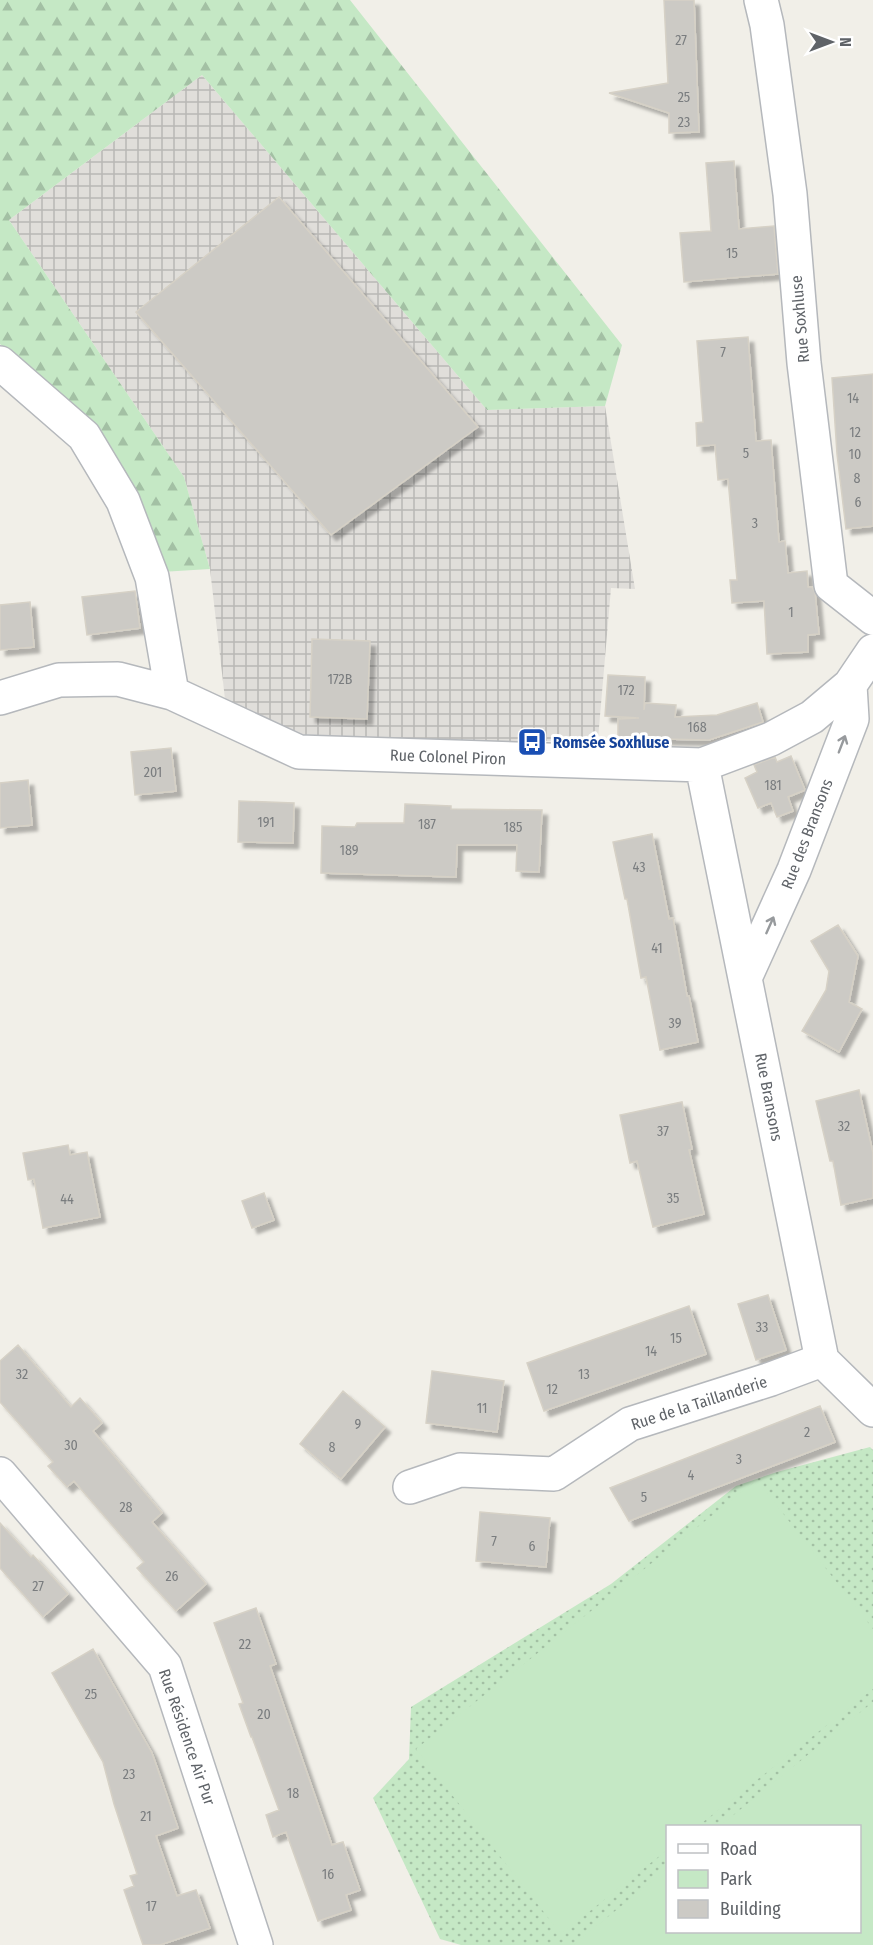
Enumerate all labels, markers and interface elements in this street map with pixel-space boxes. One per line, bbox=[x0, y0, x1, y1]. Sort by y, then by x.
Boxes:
north arrow bbox=[801, 12, 861, 72]
house number: 27 bbox=[675, 32, 687, 49]
text: N bbox=[836, 37, 855, 47]
house number: 25 bbox=[678, 89, 690, 106]
house number: 23 bbox=[678, 114, 690, 131]
house number: 15 bbox=[726, 245, 738, 262]
street label: Rue Soxhluse bbox=[787, 274, 813, 364]
house number: 7 bbox=[720, 344, 726, 361]
house number: 14 bbox=[847, 390, 859, 407]
house number: 12 bbox=[849, 424, 861, 441]
house number: 5 bbox=[743, 445, 749, 462]
house number: 10 bbox=[849, 446, 861, 463]
house number: 8 bbox=[854, 470, 861, 487]
house number: 6 bbox=[855, 494, 862, 511]
house number: 3 bbox=[752, 515, 758, 532]
house number: 1 bbox=[788, 604, 794, 621]
house number: 172B bbox=[328, 671, 353, 688]
house number: 172 bbox=[617, 682, 635, 699]
house number: 168 bbox=[687, 719, 707, 736]
bus stop icon: Romsée Soxhluse bbox=[516, 726, 548, 758]
place label: Romsée Soxhluse bbox=[553, 733, 669, 752]
one-way arrow bbox=[837, 735, 848, 754]
street label: Rue Colonel Piron bbox=[390, 745, 506, 769]
house number: 201 bbox=[144, 764, 162, 781]
street label: Rue des Bransons bbox=[777, 776, 837, 892]
house number: 181 bbox=[764, 777, 782, 794]
house number: 191 bbox=[257, 814, 275, 831]
house number: 187 bbox=[418, 816, 436, 833]
house number: 185 bbox=[504, 819, 522, 836]
house number: 189 bbox=[339, 842, 359, 859]
house number: 43 bbox=[633, 859, 645, 876]
one-way arrow bbox=[765, 917, 776, 935]
house number: 41 bbox=[651, 940, 663, 957]
house number: 39 bbox=[669, 1015, 682, 1032]
street label: Rue Bransons bbox=[751, 1051, 787, 1143]
house number: 32 bbox=[838, 1118, 850, 1135]
house number: 37 bbox=[657, 1123, 669, 1140]
house number: 35 bbox=[667, 1190, 679, 1207]
house number: 44 bbox=[60, 1191, 74, 1208]
house number: 33 bbox=[756, 1319, 768, 1336]
house number: 15 bbox=[670, 1330, 682, 1347]
house number: 14 bbox=[645, 1343, 657, 1360]
house number: 32 bbox=[16, 1366, 28, 1383]
house number: 13 bbox=[578, 1366, 590, 1383]
street label: Rue de la Taillanderie bbox=[629, 1372, 769, 1434]
house number: 12 bbox=[546, 1381, 558, 1398]
house number: 11 bbox=[477, 1400, 487, 1417]
house number: 9 bbox=[355, 1416, 362, 1433]
house number: 2 bbox=[804, 1424, 810, 1441]
house number: 30 bbox=[64, 1437, 78, 1454]
house number: 8 bbox=[329, 1439, 336, 1456]
house number: 3 bbox=[736, 1451, 742, 1468]
house number: 4 bbox=[688, 1467, 695, 1484]
house number: 5 bbox=[641, 1489, 647, 1506]
house number: 28 bbox=[119, 1499, 133, 1516]
house number: 7 bbox=[491, 1533, 497, 1550]
house number: 6 bbox=[529, 1538, 536, 1555]
house number: 26 bbox=[165, 1568, 179, 1585]
house number: 27 bbox=[32, 1578, 44, 1595]
house number: 22 bbox=[239, 1636, 251, 1653]
street label: Rue Résidence Air Pur bbox=[155, 1666, 219, 1808]
house number: 25 bbox=[85, 1686, 97, 1703]
house number: 20 bbox=[257, 1706, 271, 1723]
house number: 23 bbox=[123, 1766, 135, 1783]
house number: 18 bbox=[287, 1785, 299, 1802]
house number: 21 bbox=[140, 1808, 152, 1825]
legend bbox=[666, 1825, 861, 1933]
text: Road bbox=[720, 1838, 757, 1860]
house number: 16 bbox=[322, 1866, 334, 1883]
text: Park bbox=[720, 1868, 753, 1890]
house number: 17 bbox=[145, 1898, 157, 1915]
text: Building bbox=[720, 1898, 781, 1920]

